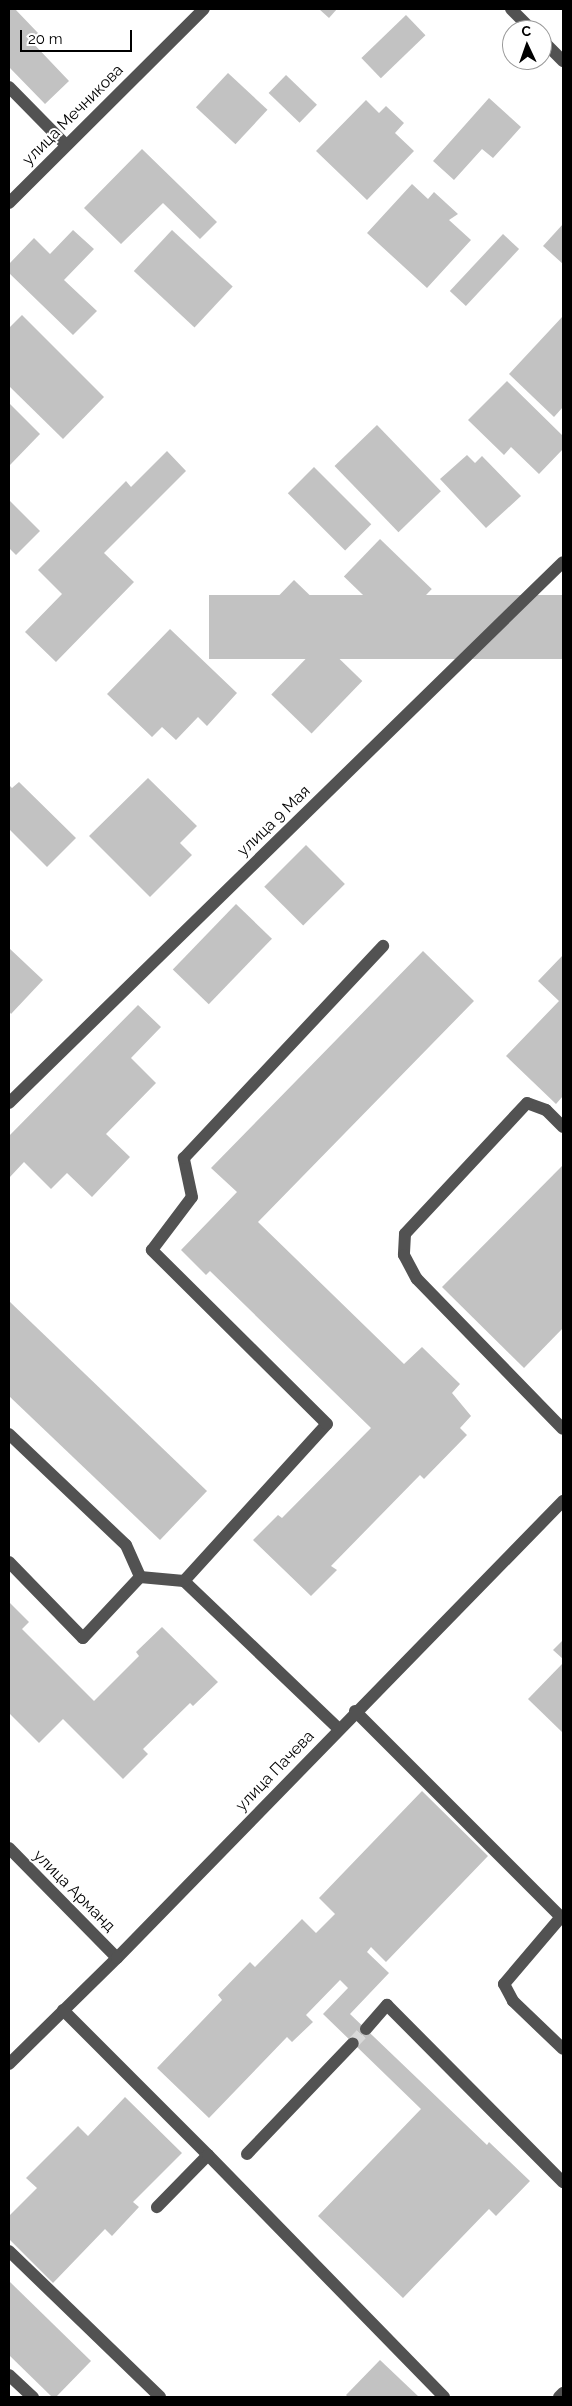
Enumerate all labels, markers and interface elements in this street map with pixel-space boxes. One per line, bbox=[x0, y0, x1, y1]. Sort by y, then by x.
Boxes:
scale bar bbox=[22, 20, 135, 52]
north arrow bbox=[502, 20, 552, 70]
text: С bbox=[521, 23, 531, 39]
text: 20 m bbox=[28, 30, 63, 48]
street label: улица Мечникова bbox=[19, 61, 127, 169]
street label: улица 9 Мая bbox=[234, 782, 314, 860]
street label: улица Пачева bbox=[232, 1727, 318, 1815]
street label: улица Арманд bbox=[29, 1846, 119, 1936]

